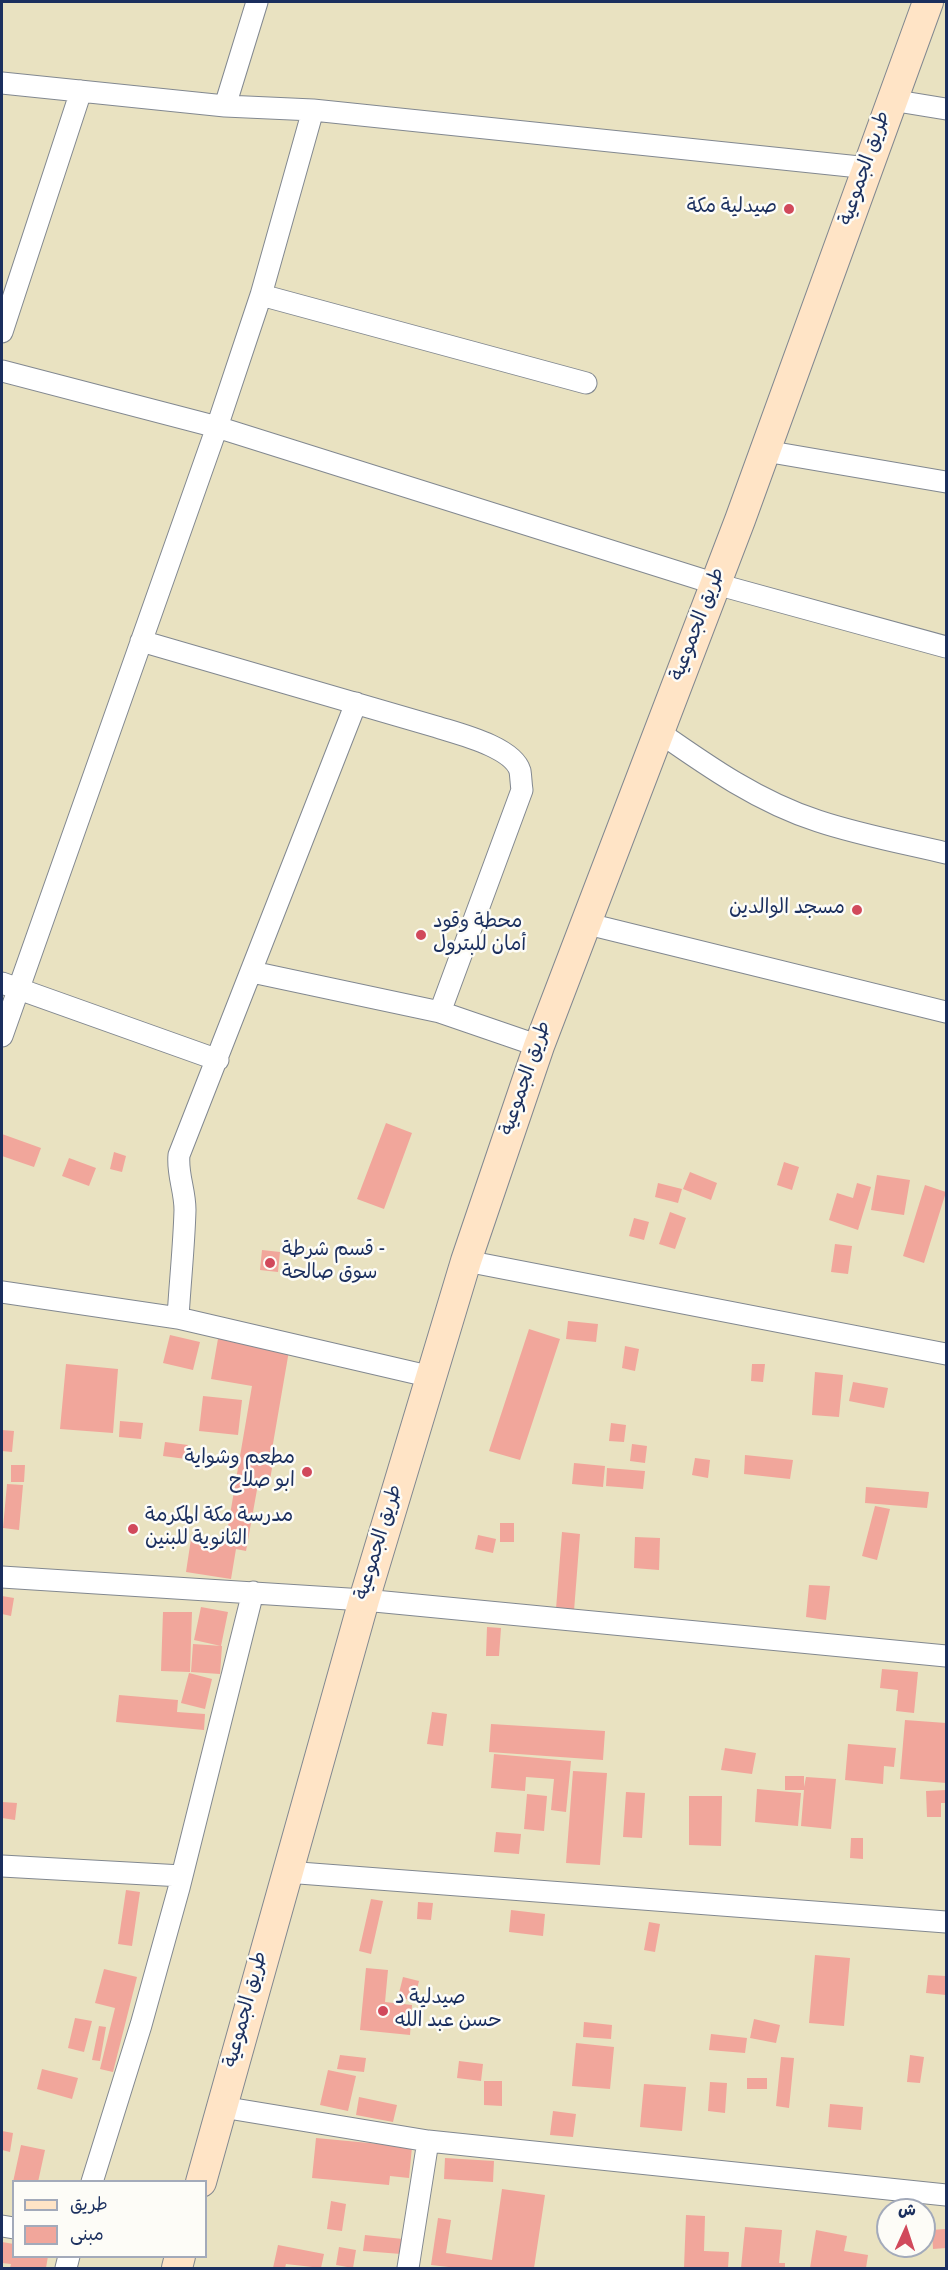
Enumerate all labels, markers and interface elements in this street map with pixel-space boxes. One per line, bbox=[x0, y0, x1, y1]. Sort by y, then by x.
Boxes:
street label: طريق الجموعية bbox=[836, 109, 898, 229]
place label: صيدلية مكة bbox=[687, 197, 777, 221]
marker: صيدلية مكة bbox=[782, 202, 796, 216]
street label: طريق الجموعية bbox=[667, 565, 733, 685]
place label: مسجد الوالدين bbox=[729, 898, 845, 922]
marker: مسجد الوالدين bbox=[850, 903, 864, 917]
place label: محطة وقود أمان للبترول bbox=[433, 912, 526, 959]
marker: محطة وقود أمان للبترول bbox=[414, 928, 428, 942]
street label: طريق الجموعية bbox=[497, 1019, 559, 1139]
place label: قسم شرطة - سوق صالحة bbox=[282, 1240, 385, 1287]
marker: قسم شرطة - سوق صالحة bbox=[263, 1256, 277, 1270]
place label: مطعم وشواية ابو صلاح bbox=[185, 1448, 295, 1495]
marker: مطعم وشواية ابو صلاح bbox=[300, 1465, 314, 1479]
street label: طريق الجموعية bbox=[352, 1482, 410, 1604]
place label: مدرسة مكة المكرمة الثانوية للبنين bbox=[145, 1506, 293, 1553]
marker: مدرسة مكة المكرمة الثانوية للبنين bbox=[126, 1522, 140, 1536]
street label: طريق الجموعية bbox=[221, 1949, 275, 2071]
place label: صيدلية د حسن عبد الله bbox=[395, 1988, 502, 2035]
marker: صيدلية د حسن عبد الله bbox=[376, 2004, 390, 2018]
legend bbox=[12, 2180, 207, 2258]
text: طريق bbox=[70, 2194, 108, 2219]
north arrow bbox=[876, 2198, 936, 2258]
text: ش bbox=[897, 2200, 916, 2223]
text: مبنى bbox=[70, 2224, 104, 2249]

